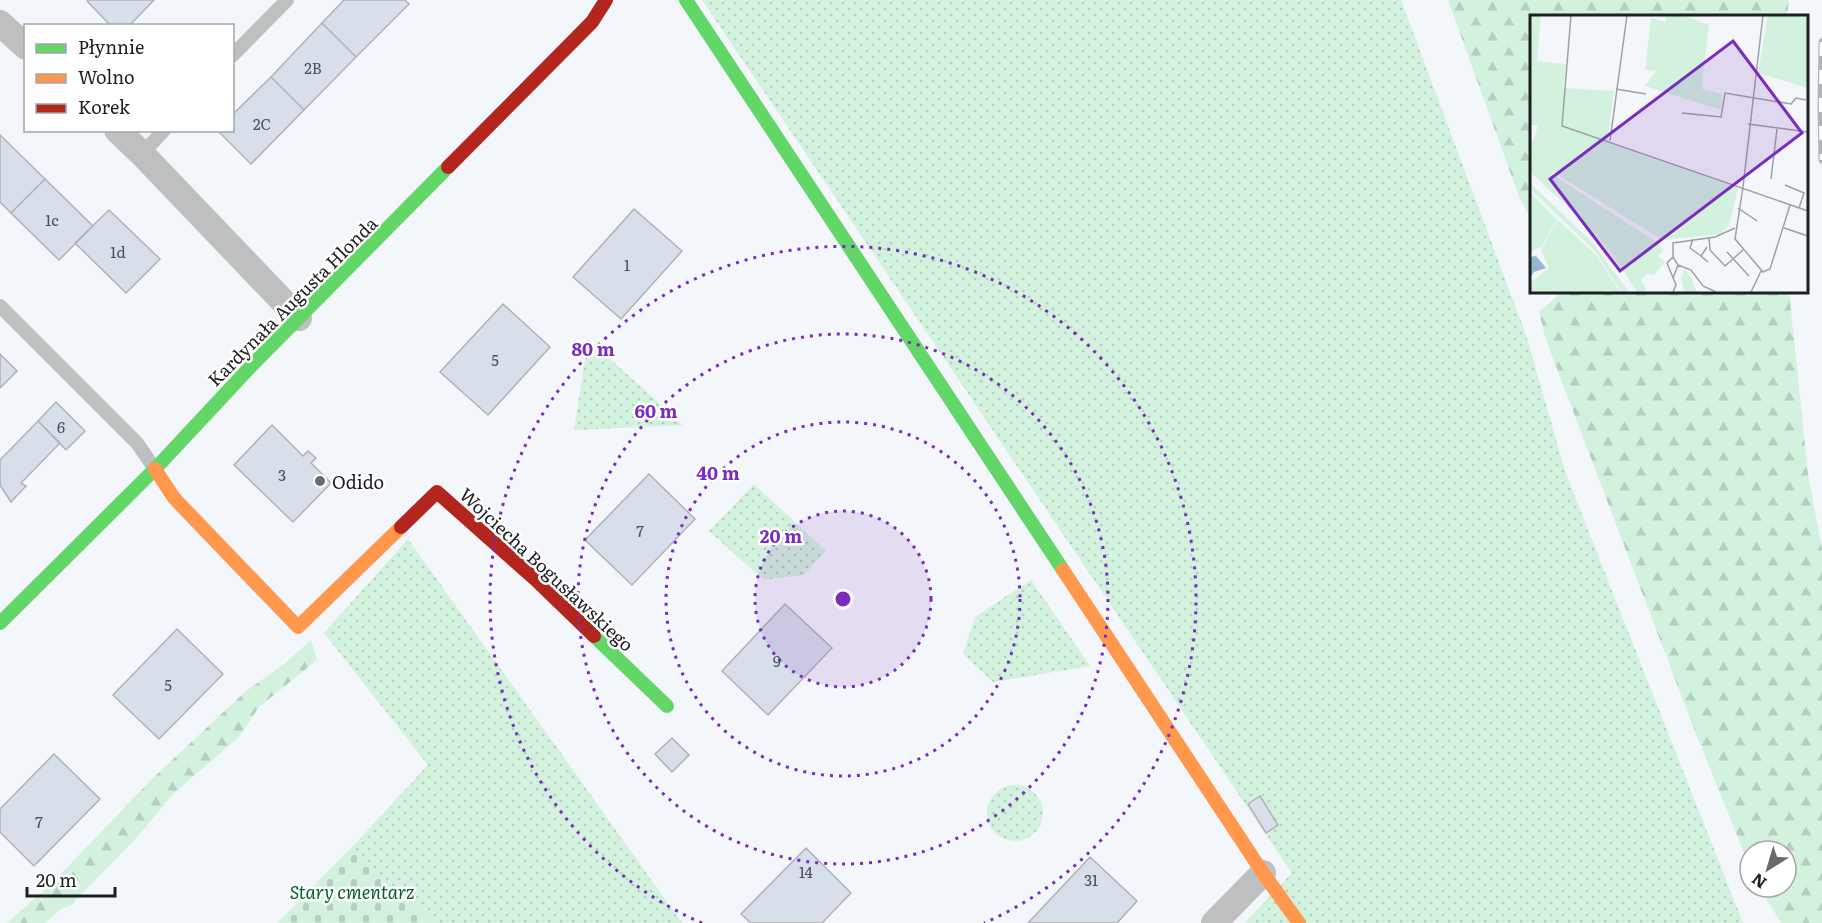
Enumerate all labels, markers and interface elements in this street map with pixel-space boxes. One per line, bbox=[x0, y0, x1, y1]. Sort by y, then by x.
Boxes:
inset map bbox=[1530, 15, 1807, 292]
legend bbox=[24, 24, 234, 132]
text: Płynnie bbox=[78, 33, 144, 60]
house number: 2B bbox=[304, 56, 322, 79]
text: Wolno bbox=[78, 63, 135, 90]
text: Korek bbox=[78, 93, 131, 120]
house number: 2C bbox=[253, 112, 271, 135]
house number: 1c bbox=[45, 208, 59, 231]
street label: Kardynała Augusta Hlonda bbox=[201, 210, 383, 392]
house number: 1d bbox=[110, 240, 126, 263]
house number: 1 bbox=[624, 253, 630, 276]
text: 80 m bbox=[571, 335, 615, 362]
house number: 5 bbox=[491, 348, 499, 371]
text: 60 m bbox=[634, 397, 678, 424]
house number: 6 bbox=[57, 415, 65, 438]
text: 40 m bbox=[696, 459, 740, 486]
house number: 3 bbox=[278, 463, 286, 486]
place label: Odido bbox=[332, 468, 384, 495]
marker: Odido bbox=[313, 474, 327, 488]
street label: Wojciecha Bogusławskiego bbox=[454, 481, 640, 657]
house number: 7 bbox=[636, 519, 644, 542]
text: 20 m bbox=[760, 522, 802, 549]
centre of rings bbox=[833, 589, 853, 609]
house number: 9 bbox=[773, 649, 781, 672]
house number: 5 bbox=[164, 673, 172, 696]
house number: 7 bbox=[35, 810, 43, 833]
north arrow bbox=[1738, 839, 1798, 899]
scale bar bbox=[27, 860, 116, 898]
house number: 14 bbox=[799, 860, 813, 883]
text: 20 m bbox=[36, 866, 77, 893]
house number: 31 bbox=[1084, 868, 1098, 891]
text: N bbox=[1746, 868, 1771, 895]
park label: Stary cmentarz bbox=[290, 878, 415, 905]

